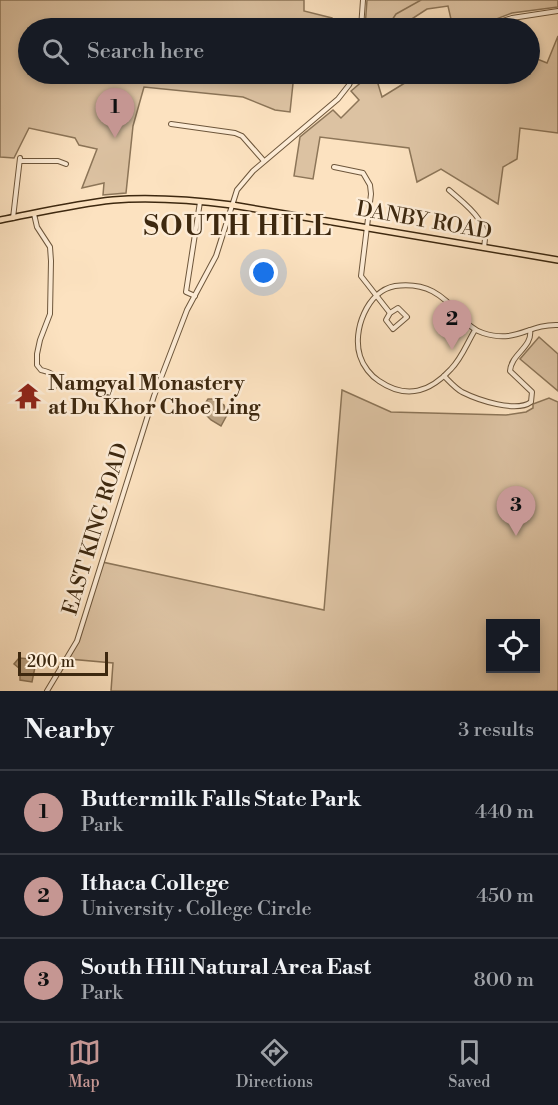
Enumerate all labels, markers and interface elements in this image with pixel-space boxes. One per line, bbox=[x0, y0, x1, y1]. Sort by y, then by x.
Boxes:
search box bbox=[18, 18, 540, 84]
icon: search bbox=[39, 35, 72, 68]
text: Search here bbox=[87, 38, 204, 65]
pin: 1 bbox=[96, 88, 134, 138]
street label: DANBY ROAD bbox=[354, 196, 494, 246]
district label: SOUTH HILL bbox=[143, 210, 333, 244]
your location bbox=[249, 258, 278, 287]
pin: 2 bbox=[432, 300, 472, 350]
place label: Namgyal Monastery at Du Khor Choe Ling bbox=[48, 371, 261, 421]
temple icon: Namgyal Monastery at Du Khor Choe Ling bbox=[13, 381, 43, 411]
street label: EAST KING ROAD bbox=[57, 440, 135, 618]
pin: 3 bbox=[496, 486, 536, 536]
map controls bbox=[486, 619, 540, 673]
button: locate bbox=[486, 619, 540, 673]
scale bar bbox=[18, 649, 108, 676]
text: 200 m bbox=[27, 652, 75, 672]
text: Nearby bbox=[24, 714, 114, 746]
text: 3 results bbox=[458, 718, 534, 743]
text: Buttermilk Falls State Park bbox=[81, 786, 361, 813]
text: 1 bbox=[39, 800, 48, 825]
text: 440 m bbox=[475, 800, 534, 825]
text: Park bbox=[81, 813, 123, 838]
text: Ithaca College bbox=[81, 870, 229, 897]
text: 2 bbox=[37, 884, 50, 909]
text: 450 m bbox=[476, 884, 534, 909]
text: University · College Circle bbox=[81, 897, 312, 922]
text: South Hill Natural Area East bbox=[81, 954, 371, 981]
text: 3 bbox=[37, 968, 50, 993]
text: 800 m bbox=[474, 968, 534, 993]
text: Park bbox=[81, 981, 123, 1006]
tab: Map bbox=[68, 1036, 101, 1092]
tab: Directions bbox=[236, 1036, 313, 1092]
tab: Saved bbox=[448, 1036, 490, 1092]

